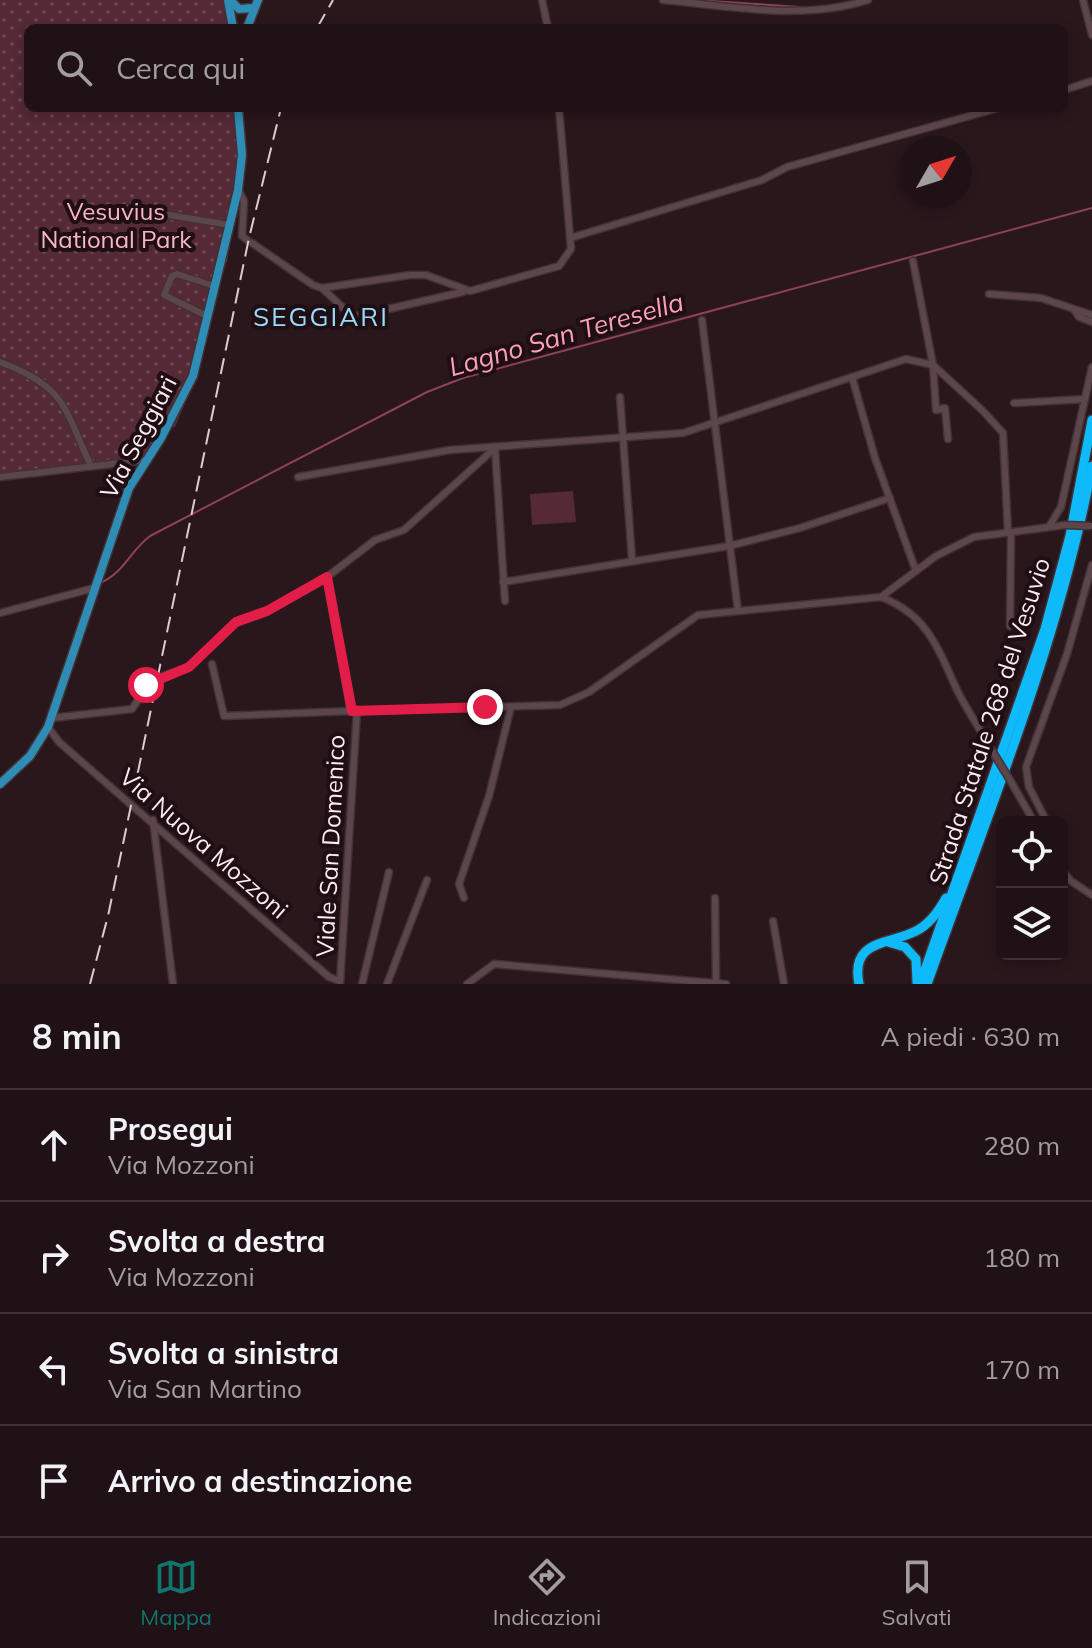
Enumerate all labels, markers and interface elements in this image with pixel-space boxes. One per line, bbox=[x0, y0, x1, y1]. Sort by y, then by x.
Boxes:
search box bbox=[24, 24, 1068, 112]
icon: search bbox=[52, 46, 96, 90]
text: Cerca qui bbox=[116, 49, 246, 87]
north arrow bbox=[900, 136, 972, 208]
park label: Vesuvius National Park bbox=[40, 196, 192, 254]
water label: Lagno San Teresella bbox=[445, 285, 687, 383]
district label: SEGGIARI bbox=[253, 300, 389, 333]
street label: Via Seggiari bbox=[93, 371, 183, 503]
street label: Strada Statale 268 del Vesuvio bbox=[922, 554, 1056, 888]
route start bbox=[128, 667, 164, 703]
route end bbox=[467, 689, 503, 725]
street label: Viale San Domenico bbox=[309, 734, 351, 958]
street label: Via Nuova Mozzoni bbox=[113, 762, 295, 924]
map controls bbox=[996, 816, 1068, 960]
button: locate bbox=[996, 816, 1068, 888]
button: layers bbox=[996, 888, 1068, 960]
text: 8 min bbox=[32, 1015, 122, 1058]
text: A piedi · 630 m bbox=[880, 1020, 1060, 1053]
text: Prosegui bbox=[108, 1110, 233, 1148]
icon: ahead bbox=[32, 1123, 76, 1167]
text: 280 m bbox=[984, 1129, 1060, 1162]
text: Via Mozzoni bbox=[108, 1148, 255, 1181]
text: Svolta a destra bbox=[108, 1222, 325, 1260]
icon: right bbox=[32, 1235, 76, 1279]
text: 180 m bbox=[984, 1241, 1060, 1274]
text: Via Mozzoni bbox=[108, 1260, 255, 1293]
text: Svolta a sinistra bbox=[108, 1334, 339, 1372]
icon: left bbox=[32, 1347, 76, 1391]
text: 170 m bbox=[984, 1353, 1060, 1386]
text: Via San Martino bbox=[108, 1372, 302, 1405]
icon: arrive bbox=[32, 1459, 76, 1503]
text: Arrivo a destinazione bbox=[108, 1462, 412, 1500]
tab: Mappa bbox=[140, 1555, 212, 1631]
tab: Indicazioni bbox=[493, 1555, 601, 1631]
tab: Salvati bbox=[882, 1555, 952, 1631]

